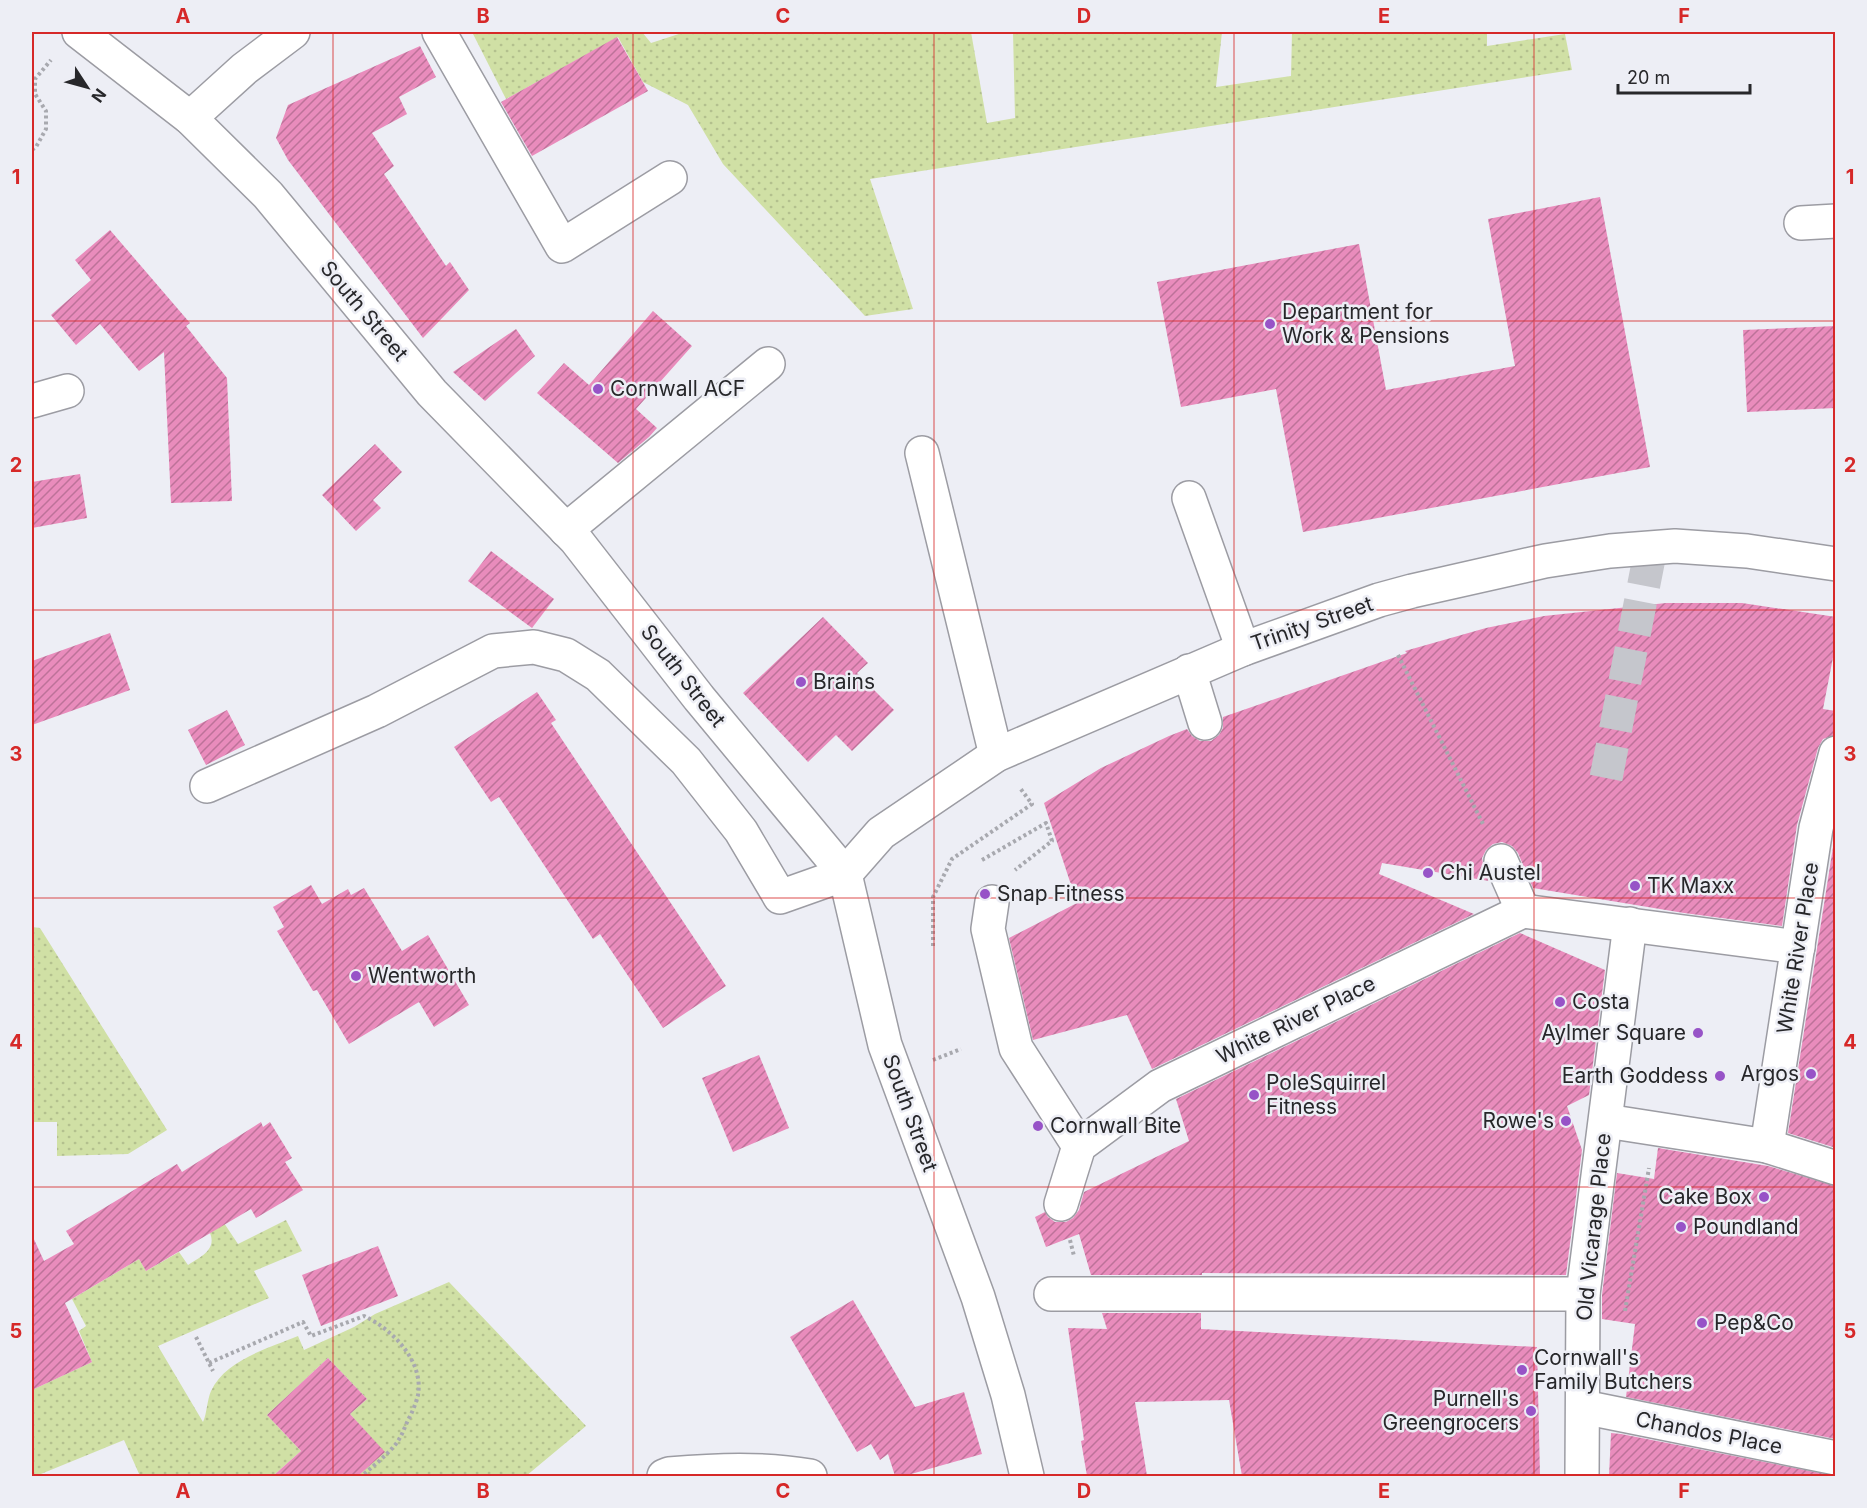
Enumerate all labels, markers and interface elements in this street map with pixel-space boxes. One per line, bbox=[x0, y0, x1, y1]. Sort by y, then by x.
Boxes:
text: A bbox=[176, 4, 191, 28]
text: B bbox=[476, 4, 490, 28]
text: C bbox=[776, 4, 790, 28]
text: D bbox=[1077, 4, 1091, 28]
text: E bbox=[1378, 4, 1390, 28]
text: F bbox=[1678, 4, 1690, 28]
north arrow bbox=[57, 57, 117, 117]
scale bar bbox=[1618, 57, 1750, 95]
text: 20 m bbox=[1627, 67, 1670, 88]
text: N bbox=[87, 85, 111, 107]
text: 1 bbox=[12, 165, 20, 189]
text: 1 bbox=[1846, 165, 1854, 189]
street label: South Street bbox=[315, 256, 414, 366]
place label: Department for Work & Pensions bbox=[1282, 299, 1450, 348]
marker: Department for Work & Pensions bbox=[1263, 317, 1277, 331]
place label: Cornwall ACF bbox=[610, 376, 745, 401]
marker: Cornwall ACF bbox=[591, 382, 605, 396]
text: 2 bbox=[10, 453, 22, 477]
text: 2 bbox=[1844, 453, 1856, 477]
street label: Trinity Street bbox=[1248, 591, 1376, 656]
street label: South Street bbox=[636, 620, 731, 732]
place label: Brains bbox=[813, 669, 875, 694]
marker: Brains bbox=[794, 675, 808, 689]
text: 3 bbox=[10, 742, 22, 766]
text: 3 bbox=[1844, 742, 1856, 766]
place label: Chi Austel bbox=[1440, 860, 1541, 885]
street label: White River Place bbox=[1772, 860, 1823, 1036]
marker: Chi Austel bbox=[1421, 866, 1435, 880]
place label: TK Maxx bbox=[1647, 873, 1734, 898]
marker: TK Maxx bbox=[1628, 879, 1642, 893]
place label: Snap Fitness bbox=[997, 881, 1125, 906]
marker: Snap Fitness bbox=[978, 887, 992, 901]
place label: Wentworth bbox=[368, 963, 476, 988]
marker: Wentworth bbox=[349, 969, 363, 983]
street label: White River Place bbox=[1212, 970, 1379, 1069]
place label: Costa bbox=[1572, 989, 1630, 1014]
marker: Costa bbox=[1553, 995, 1567, 1009]
place label: Aylmer Square bbox=[1541, 1020, 1686, 1045]
marker: Aylmer Square bbox=[1691, 1026, 1705, 1040]
text: 4 bbox=[9, 1030, 23, 1054]
text: 4 bbox=[1843, 1030, 1857, 1054]
street label: South Street bbox=[878, 1051, 943, 1175]
place label: Argos bbox=[1740, 1061, 1799, 1086]
place label: Earth Goddess bbox=[1562, 1063, 1708, 1088]
marker: Argos bbox=[1804, 1067, 1818, 1081]
marker: Earth Goddess bbox=[1713, 1069, 1727, 1083]
place label: PoleSquirrel Fitness bbox=[1266, 1070, 1386, 1119]
marker: PoleSquirrel Fitness bbox=[1247, 1088, 1261, 1102]
place label: Rowe's bbox=[1482, 1108, 1554, 1133]
place label: Cornwall Bite bbox=[1050, 1113, 1181, 1138]
marker: Rowe's bbox=[1559, 1114, 1573, 1128]
marker: Cornwall Bite bbox=[1031, 1119, 1045, 1133]
street label: Old Vicarage Place bbox=[1571, 1132, 1616, 1322]
place label: Cake Box bbox=[1658, 1184, 1752, 1209]
marker: Cake Box bbox=[1757, 1190, 1771, 1204]
place label: Poundland bbox=[1693, 1214, 1799, 1239]
marker: Poundland bbox=[1674, 1220, 1688, 1234]
place label: Pep&Co bbox=[1714, 1310, 1794, 1335]
marker: Pep&Co bbox=[1695, 1316, 1709, 1330]
text: 5 bbox=[10, 1319, 22, 1343]
text: 5 bbox=[1844, 1319, 1856, 1343]
place label: Cornwall's Family Butchers bbox=[1534, 1345, 1693, 1394]
marker: Cornwall's Family Butchers bbox=[1515, 1363, 1529, 1377]
place label: Purnell's Greengrocers bbox=[1383, 1386, 1519, 1435]
marker: Purnell's Greengrocers bbox=[1524, 1404, 1538, 1418]
street label: Chandos Place bbox=[1634, 1406, 1785, 1459]
text: A bbox=[176, 1479, 191, 1503]
text: B bbox=[476, 1479, 490, 1503]
text: C bbox=[776, 1479, 790, 1503]
text: D bbox=[1077, 1479, 1091, 1503]
text: E bbox=[1378, 1479, 1390, 1503]
text: F bbox=[1678, 1479, 1690, 1503]

